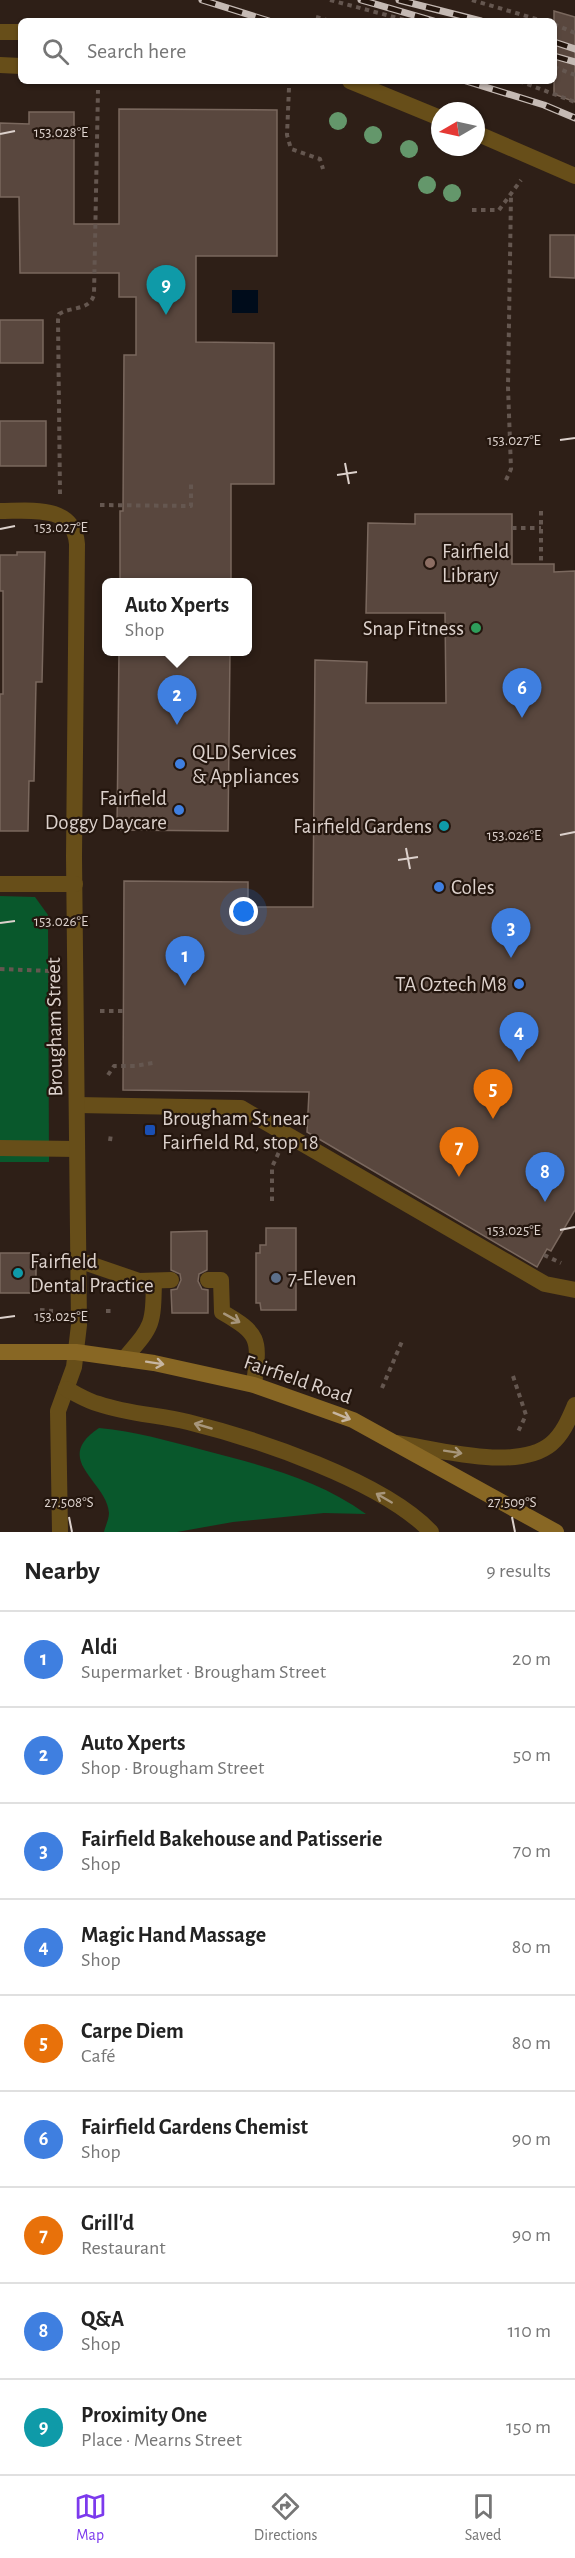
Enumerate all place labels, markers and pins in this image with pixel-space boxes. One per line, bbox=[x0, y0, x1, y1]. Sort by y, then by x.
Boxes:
pin: 9 bbox=[146, 266, 186, 315]
place label: Fairfield Library bbox=[442, 541, 510, 586]
marker: Fairfield Library bbox=[423, 556, 437, 570]
place label: Snap Fitness bbox=[363, 618, 464, 639]
marker: Snap Fitness bbox=[469, 621, 483, 635]
pin: 6 bbox=[502, 668, 542, 718]
pin: 2 bbox=[158, 676, 196, 725]
place label: QLD Services & Appliances bbox=[192, 742, 299, 787]
marker: QLD Services & Appliances bbox=[173, 757, 187, 771]
place label: Fairfield Doggy Daycare bbox=[45, 788, 167, 833]
marker: Fairfield Doggy Daycare bbox=[172, 803, 186, 817]
place label: Fairfield Gardens bbox=[293, 816, 432, 837]
marker: Fairfield Gardens bbox=[437, 819, 451, 833]
place label: Coles bbox=[451, 877, 494, 898]
marker: Coles bbox=[432, 880, 446, 894]
pin: 3 bbox=[492, 908, 530, 958]
pin: 1 bbox=[166, 936, 204, 986]
place label: TA Oztech M8 bbox=[395, 974, 507, 995]
marker: TA Oztech M8 bbox=[512, 977, 526, 991]
pin: 4 bbox=[500, 1012, 538, 1062]
pin: 5 bbox=[474, 1070, 512, 1119]
place label: Brougham St near Fairfield Rd, stop 18 bbox=[162, 1108, 319, 1153]
marker: Brougham St near Fairfield Rd, stop 18 bbox=[143, 1123, 157, 1137]
pin: 7 bbox=[440, 1128, 478, 1177]
pin: 8 bbox=[526, 1152, 564, 1202]
place label: Fairfield Dental Practice bbox=[30, 1251, 154, 1296]
marker: Fairfield Dental Practice bbox=[11, 1266, 25, 1280]
place label: 7-Eleven bbox=[288, 1268, 357, 1289]
marker: 7-Eleven bbox=[269, 1271, 283, 1285]

